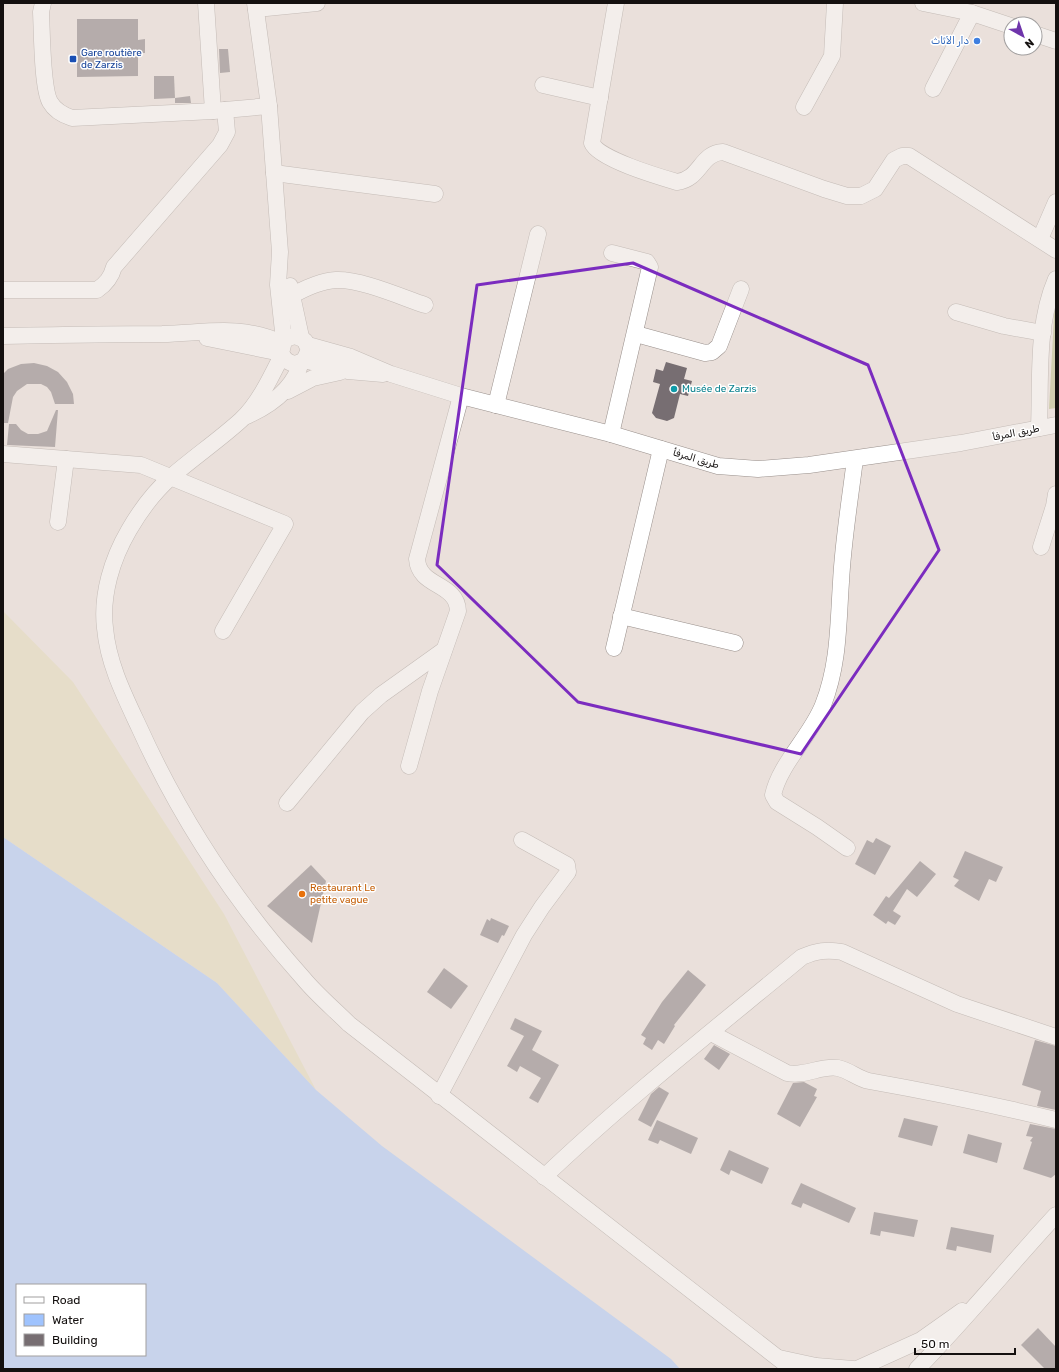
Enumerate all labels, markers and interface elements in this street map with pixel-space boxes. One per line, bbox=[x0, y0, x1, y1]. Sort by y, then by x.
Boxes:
north arrow bbox=[1003, 16, 1043, 56]
place label: دار الأثاث bbox=[931, 35, 969, 47]
marker: دار الأثاث bbox=[972, 36, 982, 46]
text: N bbox=[1022, 36, 1036, 51]
place label: Gare routière de Zarzis bbox=[81, 47, 142, 71]
marker: Gare routière de Zarzis bbox=[68, 54, 78, 64]
place label: Musée de Zarzis bbox=[682, 383, 757, 395]
marker: Musée de Zarzis bbox=[669, 384, 679, 394]
street label: طريق المرفأ bbox=[991, 423, 1041, 443]
street label: طريق المرفأ bbox=[671, 447, 721, 471]
place label: Restaurant Le petite vague bbox=[310, 882, 376, 906]
marker: Restaurant Le petite vague bbox=[297, 889, 307, 899]
legend bbox=[16, 1284, 146, 1356]
text: Road bbox=[52, 1293, 80, 1307]
text: Water bbox=[52, 1313, 84, 1327]
scale bar bbox=[915, 1330, 1015, 1356]
text: Building bbox=[52, 1333, 98, 1347]
text: 50 m bbox=[921, 1337, 949, 1351]

